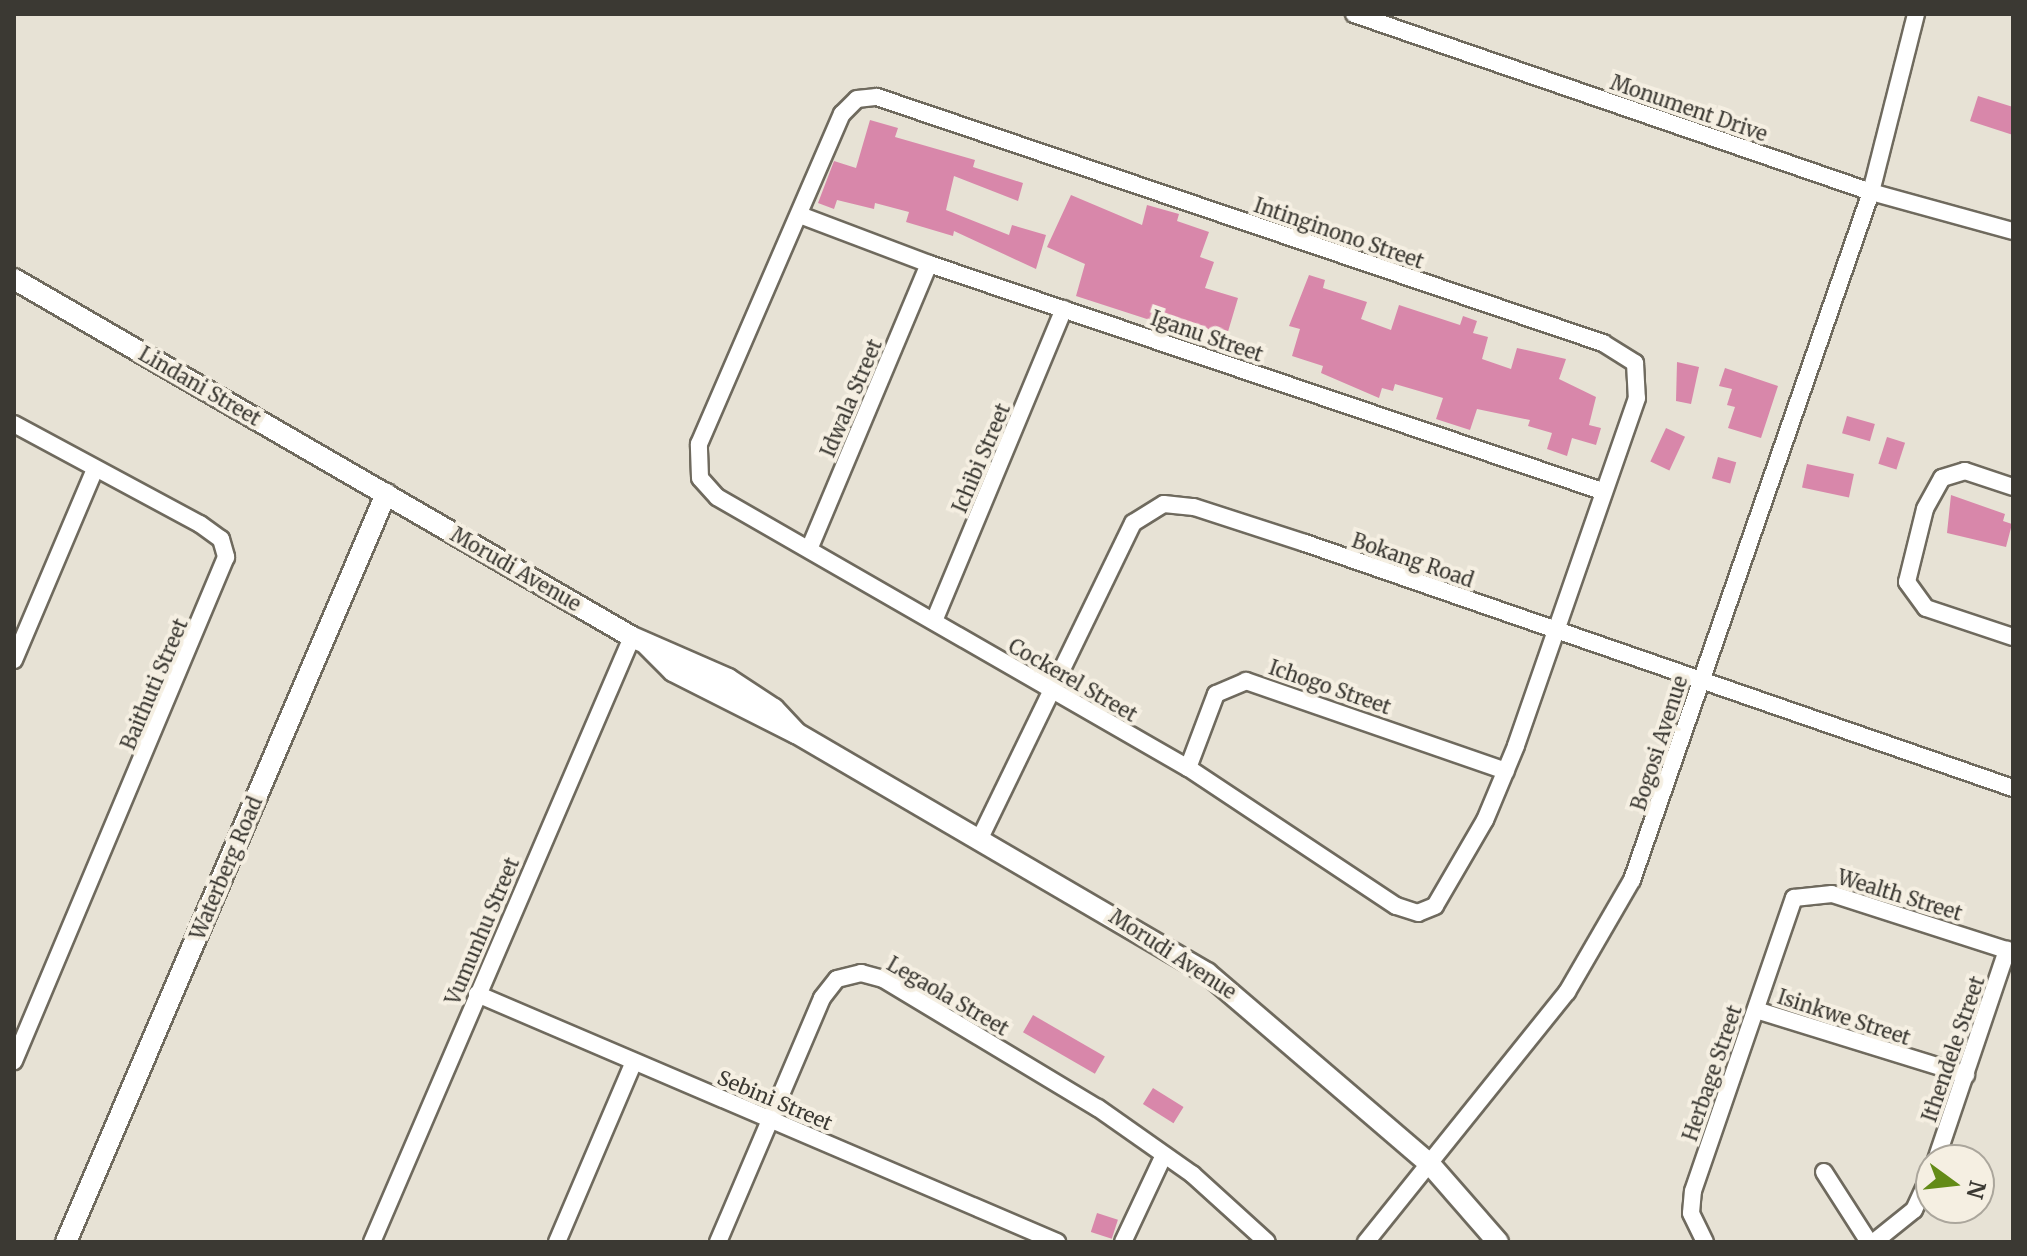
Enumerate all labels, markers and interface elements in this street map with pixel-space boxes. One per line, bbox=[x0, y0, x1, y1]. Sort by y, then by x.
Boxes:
street label: Monument Drive bbox=[1607, 70, 1771, 146]
street label: Intinginono Street bbox=[1251, 193, 1427, 273]
street label: Iganu Street bbox=[1148, 306, 1266, 366]
street label: Idwala Street bbox=[815, 335, 887, 461]
street label: Lindani Street bbox=[135, 341, 265, 431]
street label: Ichibi Street bbox=[947, 400, 1015, 516]
street label: Morudi Avenue bbox=[447, 522, 585, 616]
street label: Bokang Road bbox=[1349, 528, 1477, 592]
street label: Baithuti Street bbox=[116, 615, 192, 753]
street label: Cockerel Street bbox=[1004, 633, 1142, 727]
street label: Ichogo Street bbox=[1266, 655, 1394, 719]
street label: Bogosi Avenue bbox=[1626, 673, 1692, 813]
street label: Waterberg Road bbox=[185, 793, 267, 943]
street label: Vumunhu Street bbox=[440, 854, 524, 1008]
street label: Wealth Street bbox=[1835, 865, 1965, 925]
street label: Morudi Avenue bbox=[1105, 904, 1241, 1004]
street label: Legaola Street bbox=[883, 952, 1013, 1040]
street label: Ithendele Street bbox=[1917, 973, 1989, 1125]
street label: Isinkwe Street bbox=[1774, 984, 1914, 1050]
street label: Herbage Street bbox=[1678, 1002, 1746, 1144]
street label: Sebini Street bbox=[714, 1065, 836, 1135]
north arrow bbox=[1915, 1144, 1995, 1224]
text: N bbox=[1960, 1178, 1992, 1202]

